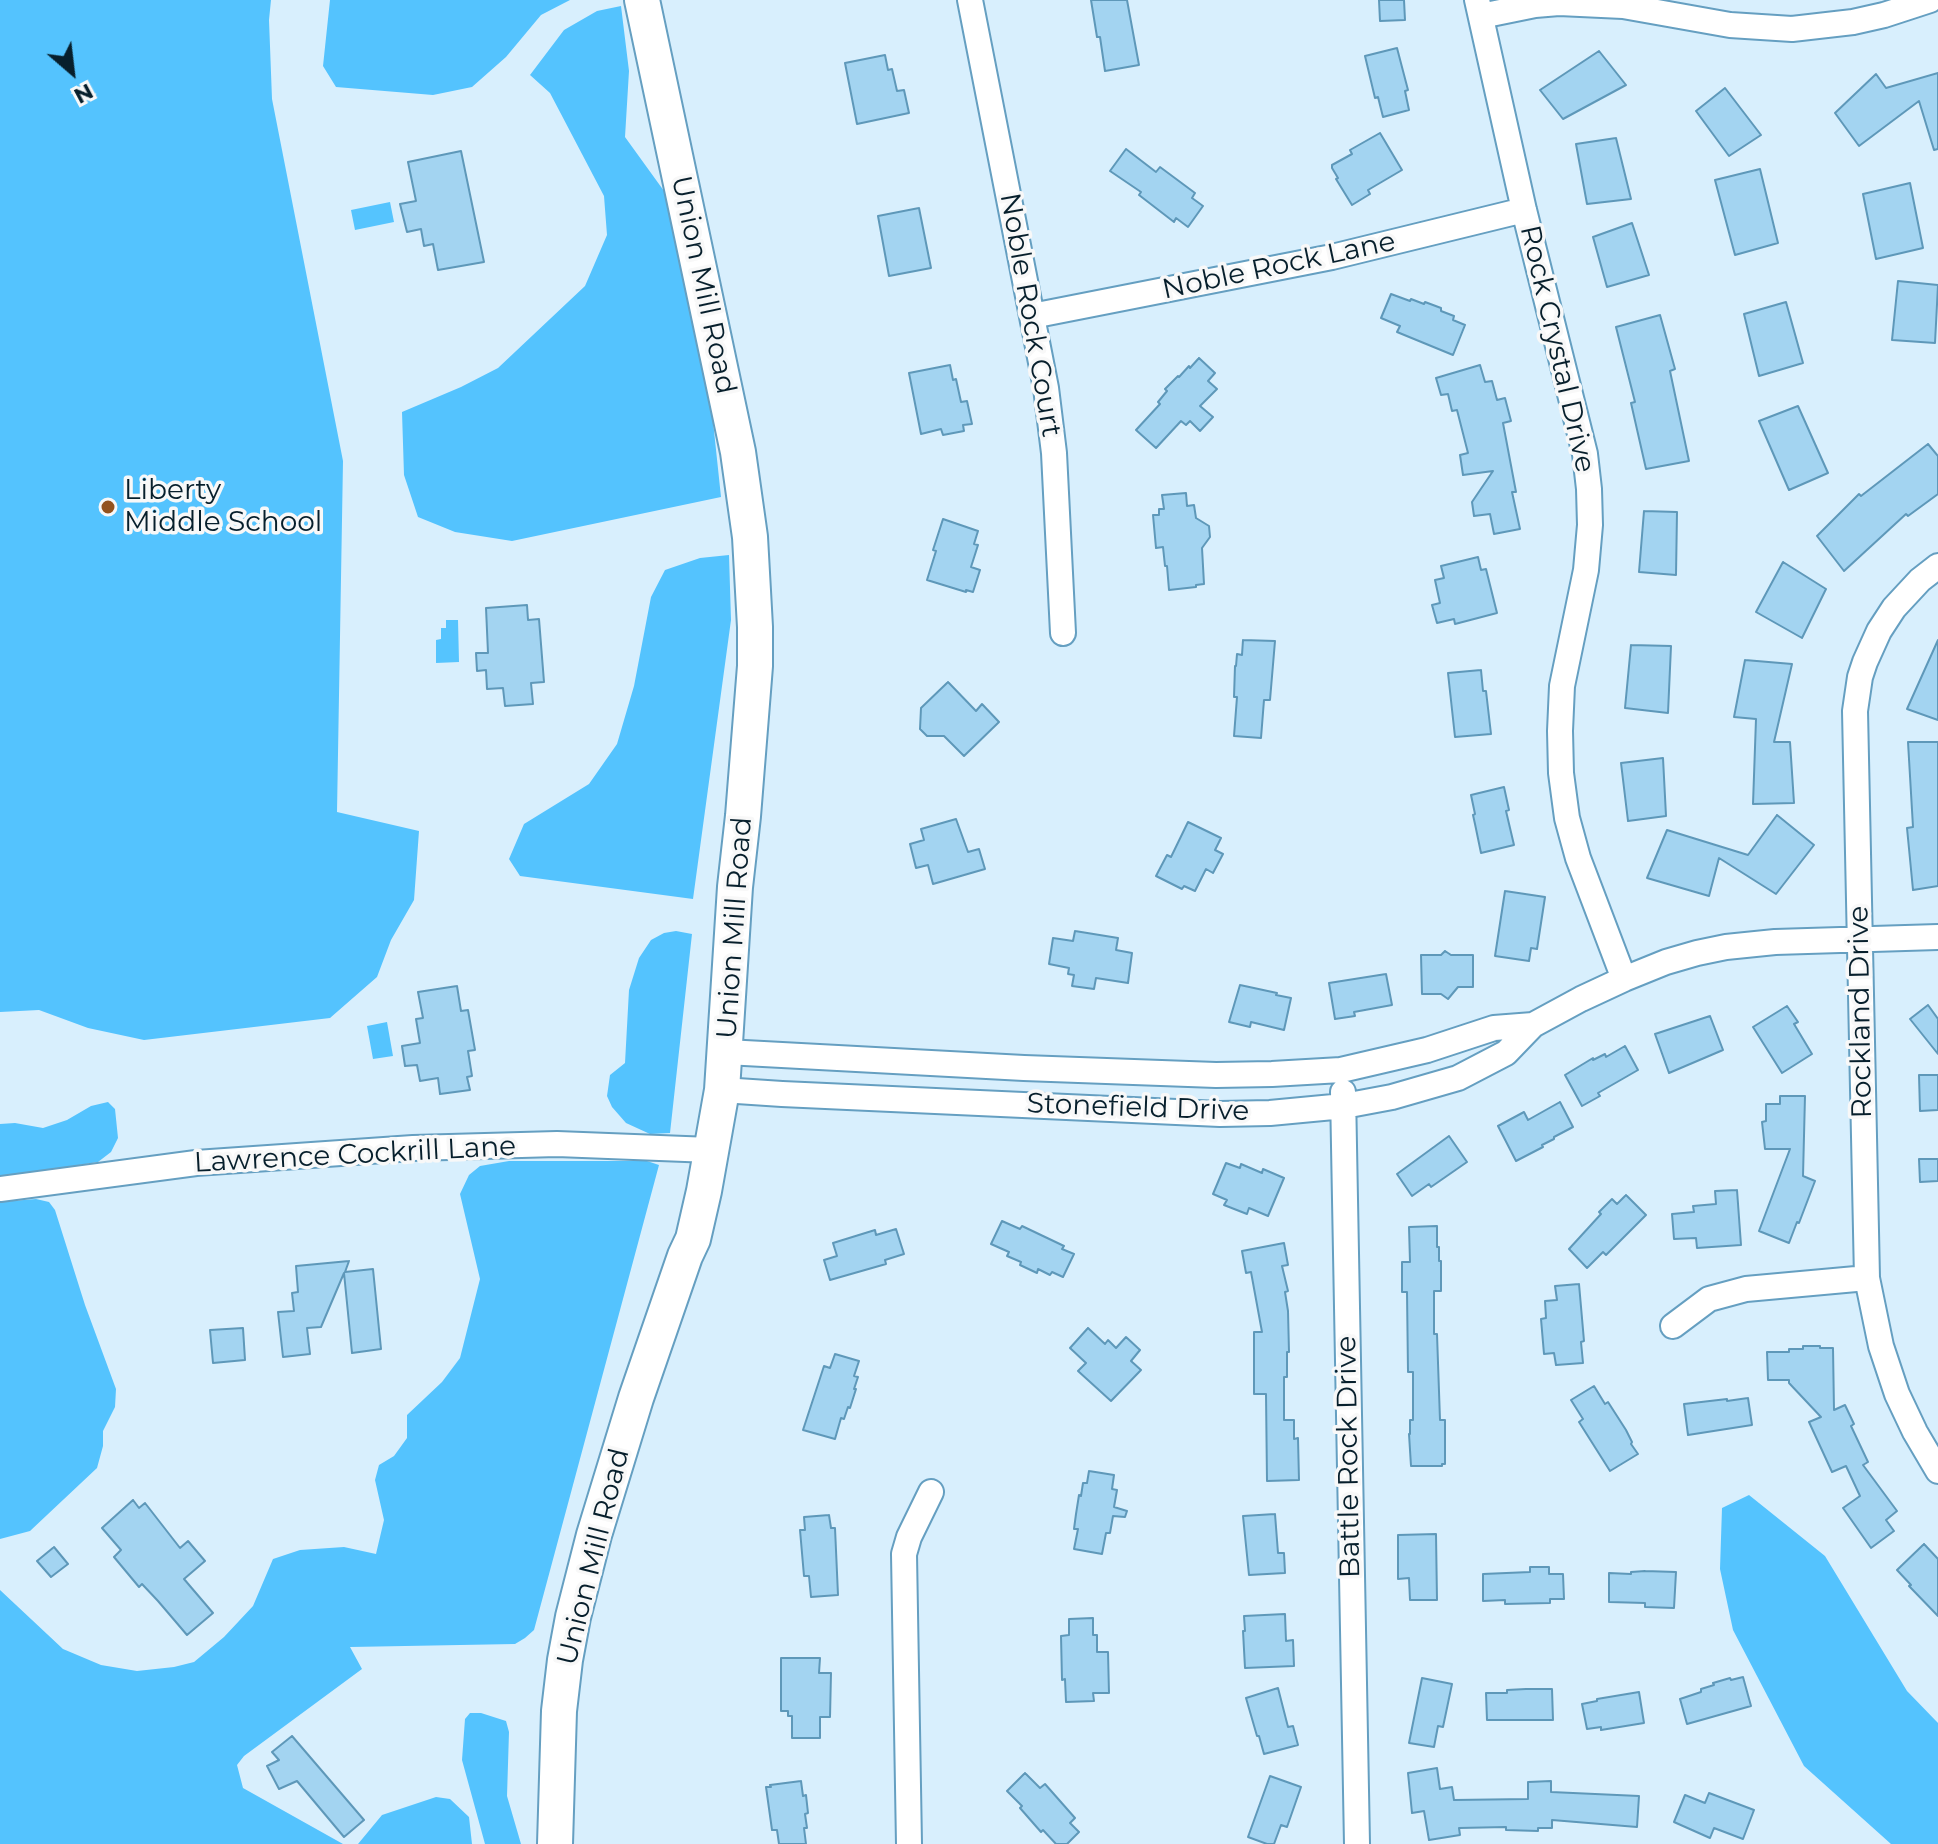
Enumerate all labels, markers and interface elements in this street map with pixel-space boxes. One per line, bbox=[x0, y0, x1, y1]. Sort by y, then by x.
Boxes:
north arrow bbox=[32, 32, 112, 112]
text: N bbox=[69, 78, 98, 110]
street label: Union Mill Road bbox=[663, 173, 743, 397]
street label: Noble Rock Court bbox=[992, 190, 1068, 440]
street label: Rock Crystal Drive bbox=[1512, 222, 1602, 476]
street label: Noble Rock Lane bbox=[1159, 225, 1399, 307]
place label: Liberty Middle School bbox=[124, 474, 322, 540]
marker: Liberty Middle School bbox=[99, 498, 117, 516]
street label: Union Mill Road bbox=[710, 816, 760, 1040]
street label: Rockland Drive bbox=[1842, 905, 1880, 1119]
street label: Stonefield Drive bbox=[1026, 1087, 1250, 1129]
street label: Lawrence Cockrill Lane bbox=[193, 1130, 517, 1180]
street label: Battle Rock Drive bbox=[1330, 1335, 1368, 1579]
street label: Union Mill Road bbox=[551, 1445, 637, 1669]

